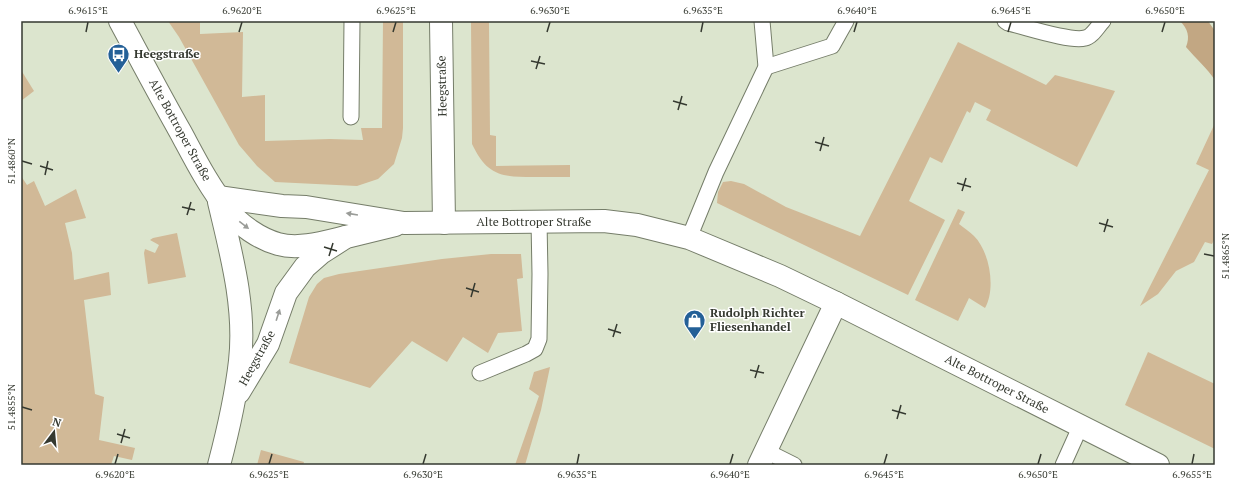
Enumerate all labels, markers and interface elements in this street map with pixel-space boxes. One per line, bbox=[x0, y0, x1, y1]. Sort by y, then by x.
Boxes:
text: 6.9615°E bbox=[68, 4, 108, 17]
text: 6.9620°E bbox=[222, 4, 262, 17]
text: 6.9625°E bbox=[376, 4, 416, 17]
text: 6.9630°E bbox=[530, 4, 570, 17]
text: 6.9635°E bbox=[683, 4, 723, 17]
text: 6.9640°E bbox=[837, 4, 877, 17]
text: 6.9645°E bbox=[991, 4, 1031, 17]
text: 6.9650°E bbox=[1145, 4, 1185, 17]
bus stop icon: Heegstraße bbox=[106, 41, 132, 74]
place label: Heegstraße bbox=[134, 46, 200, 61]
street label: Heegstraße bbox=[433, 55, 450, 117]
street label: Alte Bottroper Straße bbox=[146, 76, 215, 184]
text: 51.4860°N bbox=[5, 137, 18, 184]
one-way arrow bbox=[346, 211, 358, 217]
street label: Alte Bottroper Straße bbox=[477, 214, 591, 229]
one-way arrow bbox=[239, 221, 250, 229]
text: 51.4865°N bbox=[1219, 232, 1232, 279]
place label: Rudolph Richter Fliesenhandel bbox=[710, 305, 805, 334]
shop icon: Rudolph Richter Fliesenhandel bbox=[682, 307, 708, 340]
one-way arrow bbox=[275, 309, 281, 321]
street label: Heegstraße bbox=[235, 327, 278, 388]
street label: Alte Bottroper Straße bbox=[943, 351, 1052, 416]
text: 51.4855°N bbox=[5, 383, 18, 430]
north arrow bbox=[34, 412, 74, 452]
text: N bbox=[51, 415, 63, 430]
text: 6.9620°E bbox=[95, 468, 135, 481]
text: 6.9625°E bbox=[249, 468, 289, 481]
text: 6.9630°E bbox=[403, 468, 443, 481]
text: 6.9635°E bbox=[557, 468, 597, 481]
text: 6.9640°E bbox=[710, 468, 750, 481]
text: 6.9645°E bbox=[864, 468, 904, 481]
text: 6.9650°E bbox=[1018, 468, 1058, 481]
text: 6.9655°E bbox=[1172, 468, 1212, 481]

